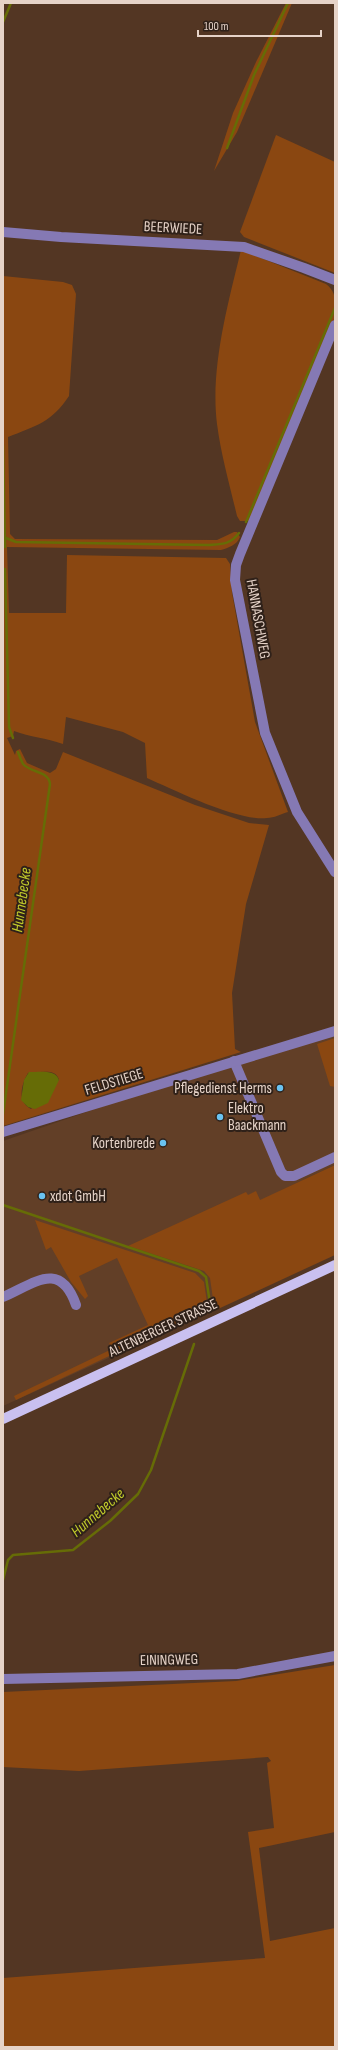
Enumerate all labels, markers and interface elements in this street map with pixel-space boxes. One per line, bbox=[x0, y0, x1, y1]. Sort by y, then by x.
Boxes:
scale bar bbox=[198, 12, 321, 38]
text: 100 m bbox=[204, 19, 229, 34]
street label: BEERWIEDE bbox=[143, 217, 203, 239]
street label: HANNASCHWEG bbox=[242, 578, 274, 660]
water label: Hunnebecke bbox=[8, 866, 36, 934]
street label: FELDSTIEGE bbox=[83, 1064, 145, 1100]
place label: Pflegedienst Herms bbox=[174, 1079, 272, 1098]
marker: Pflegedienst Herms bbox=[275, 1083, 285, 1093]
place label: Elektro Baackmann bbox=[228, 1099, 286, 1135]
marker: Elektro Baackmann bbox=[215, 1112, 225, 1122]
place label: Kortenbrede bbox=[92, 1134, 155, 1153]
marker: Kortenbrede bbox=[158, 1138, 168, 1148]
place label: xdot GmbH bbox=[50, 1187, 106, 1206]
marker: xdot GmbH bbox=[37, 1191, 47, 1201]
street label: ALTENBERGER STRASSE bbox=[105, 1294, 221, 1362]
water label: Hunnebecke bbox=[67, 1484, 129, 1542]
street label: EININGWEG bbox=[140, 1650, 198, 1670]

